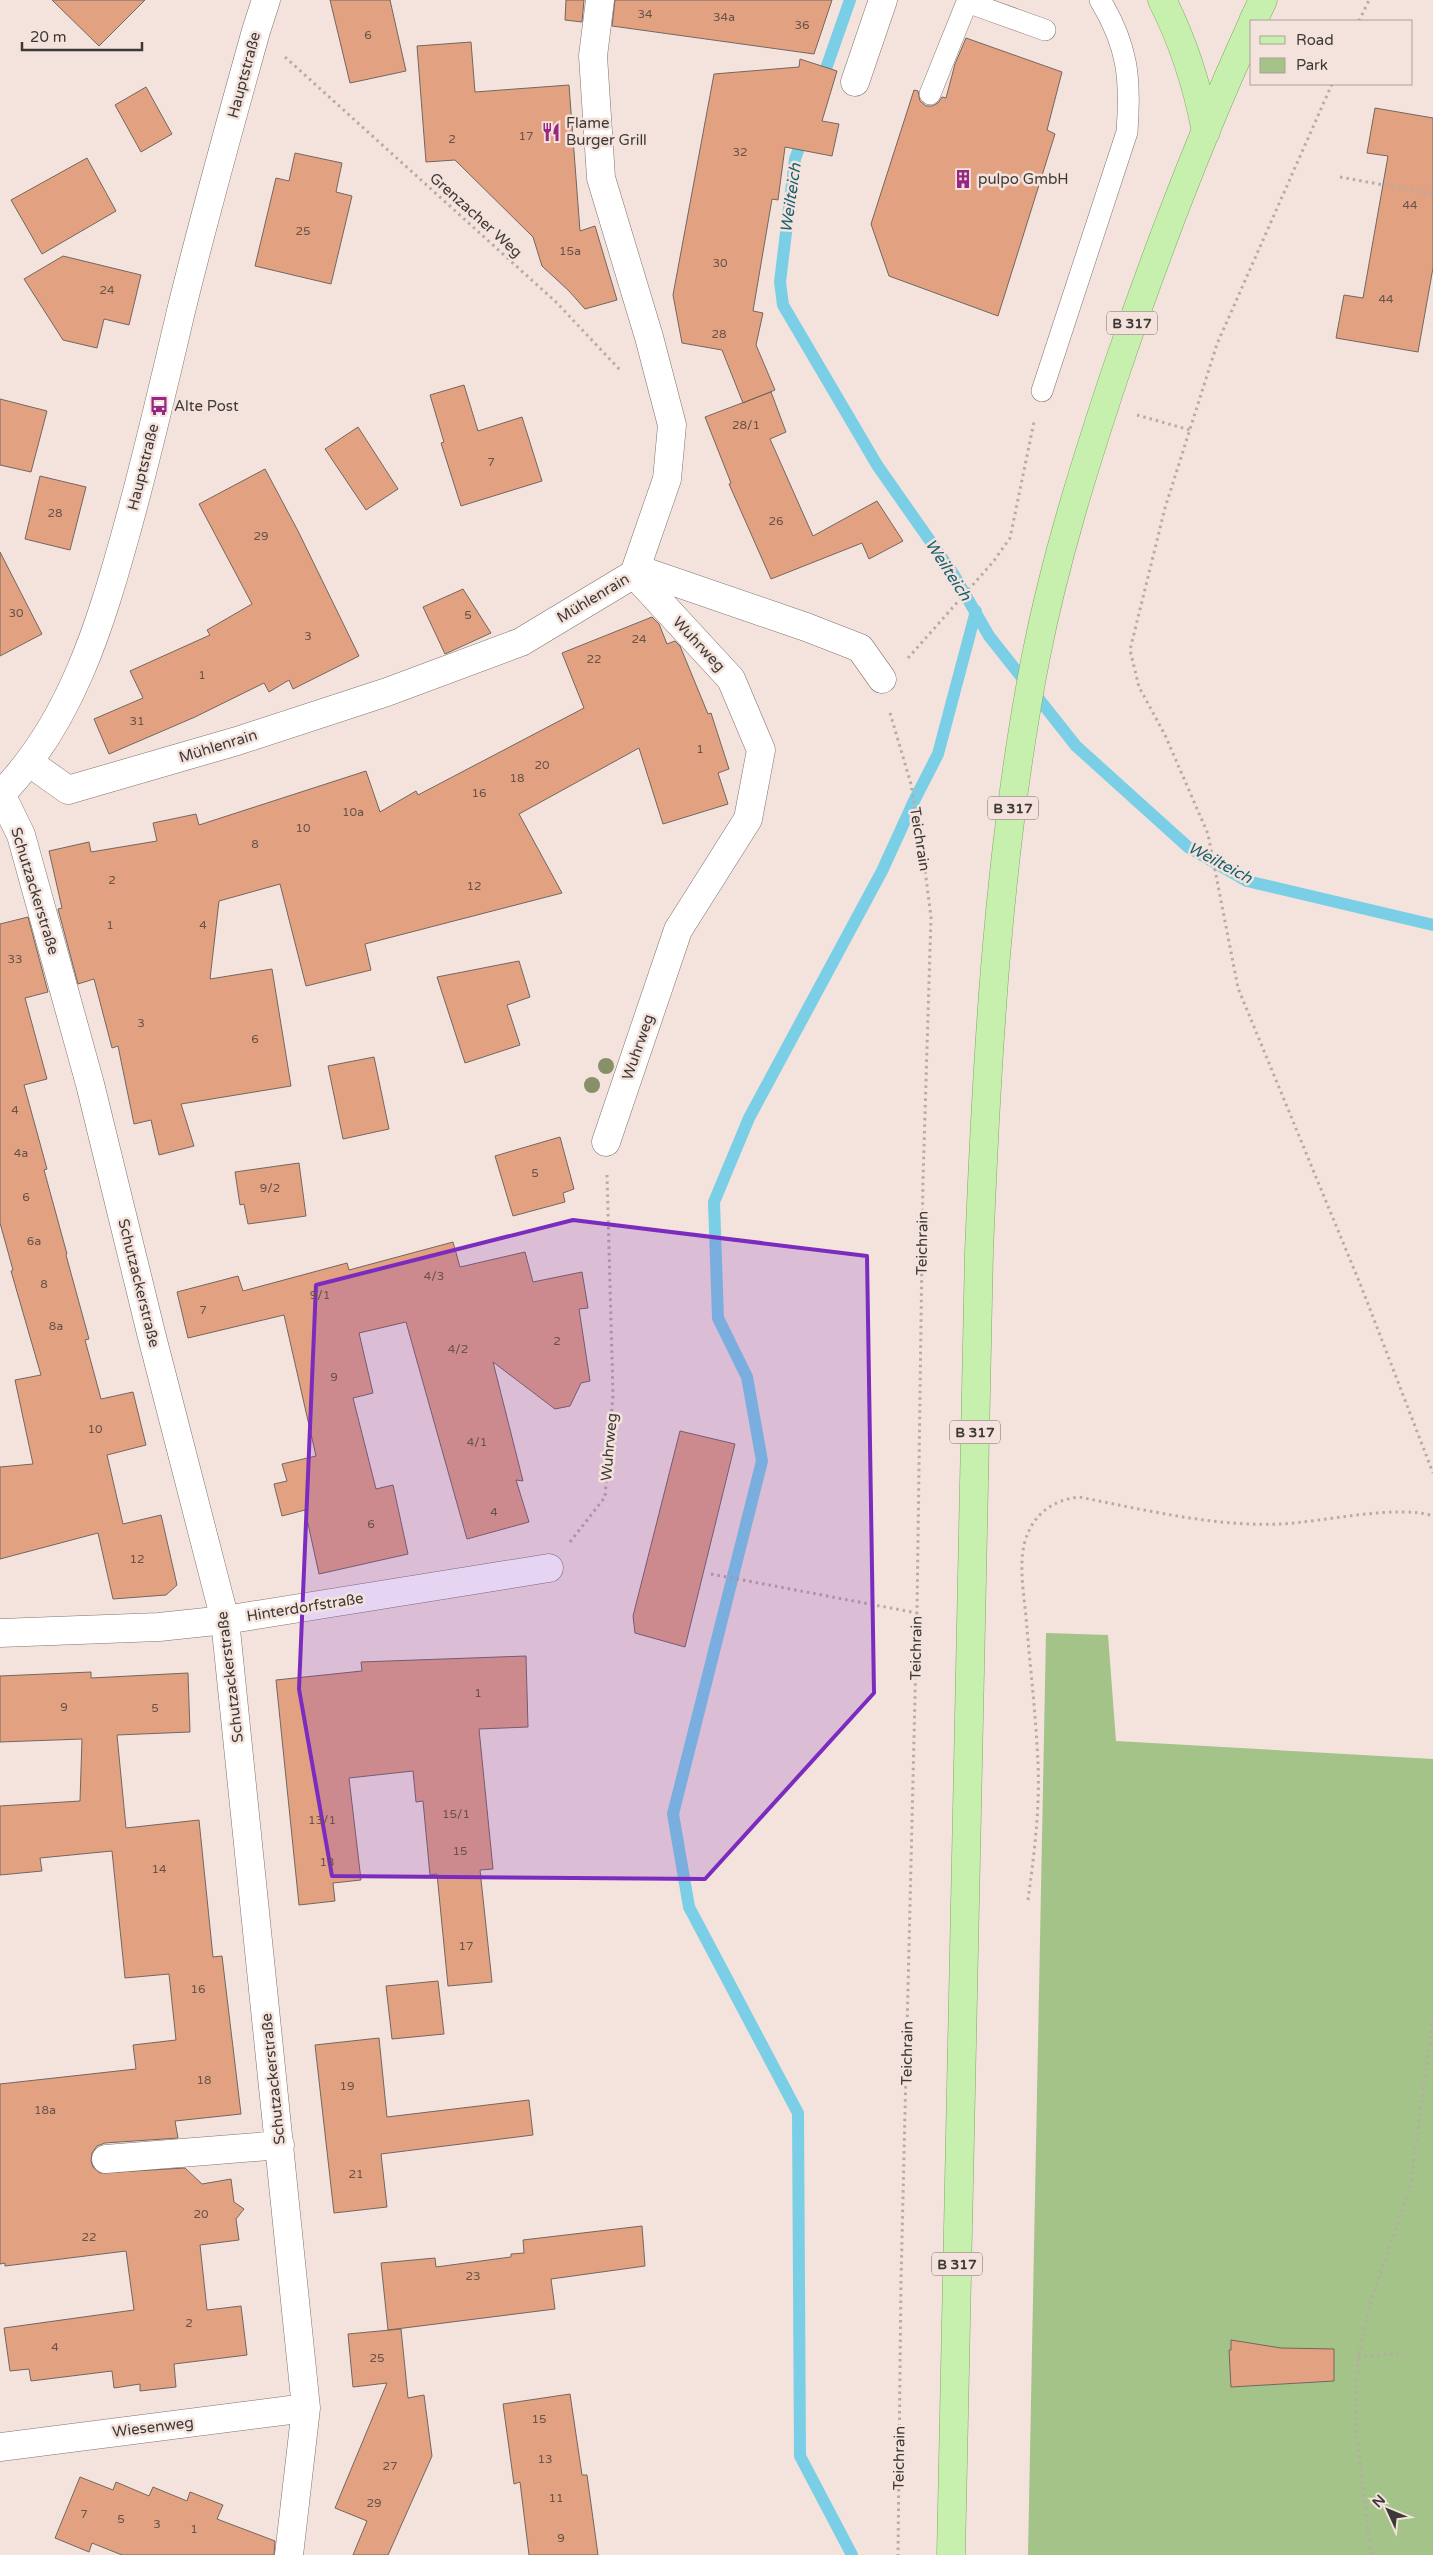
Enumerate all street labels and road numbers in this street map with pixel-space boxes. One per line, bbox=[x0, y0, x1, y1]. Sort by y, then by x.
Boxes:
street label: Hauptstraße bbox=[224, 30, 264, 120]
street label: Grenzacher Weg bbox=[426, 169, 526, 261]
road number: B 317 bbox=[1107, 312, 1157, 334]
street label: Hauptstraße bbox=[124, 422, 162, 512]
street label: Mühlenrain bbox=[554, 569, 632, 627]
street label: Wuhrweg bbox=[669, 613, 729, 675]
street label: Mühlenrain bbox=[177, 726, 259, 766]
road number: B 317 bbox=[988, 796, 1038, 820]
street label: Teichrain bbox=[906, 806, 934, 872]
street label: Schutzackerstraße bbox=[7, 825, 63, 957]
street label: Wuhrweg bbox=[618, 1012, 658, 1082]
street label: Teichrain bbox=[912, 1211, 932, 1275]
street label: Schutzackerstraße bbox=[114, 1217, 164, 1349]
street label: Wuhrweg bbox=[597, 1412, 621, 1482]
road number: B 317 bbox=[950, 1420, 1000, 1444]
street label: Hinterdorfstraße bbox=[245, 1589, 365, 1625]
street label: Schutzackerstraße bbox=[213, 1610, 247, 1744]
street label: Teichrain bbox=[906, 1616, 926, 1680]
street label: Schutzackerstraße bbox=[257, 2012, 289, 2146]
street label: Teichrain bbox=[897, 2021, 917, 2085]
road number: B 317 bbox=[932, 2252, 982, 2276]
street label: Wiesenweg bbox=[111, 2413, 195, 2441]
street label: Teichrain bbox=[889, 2426, 909, 2490]

